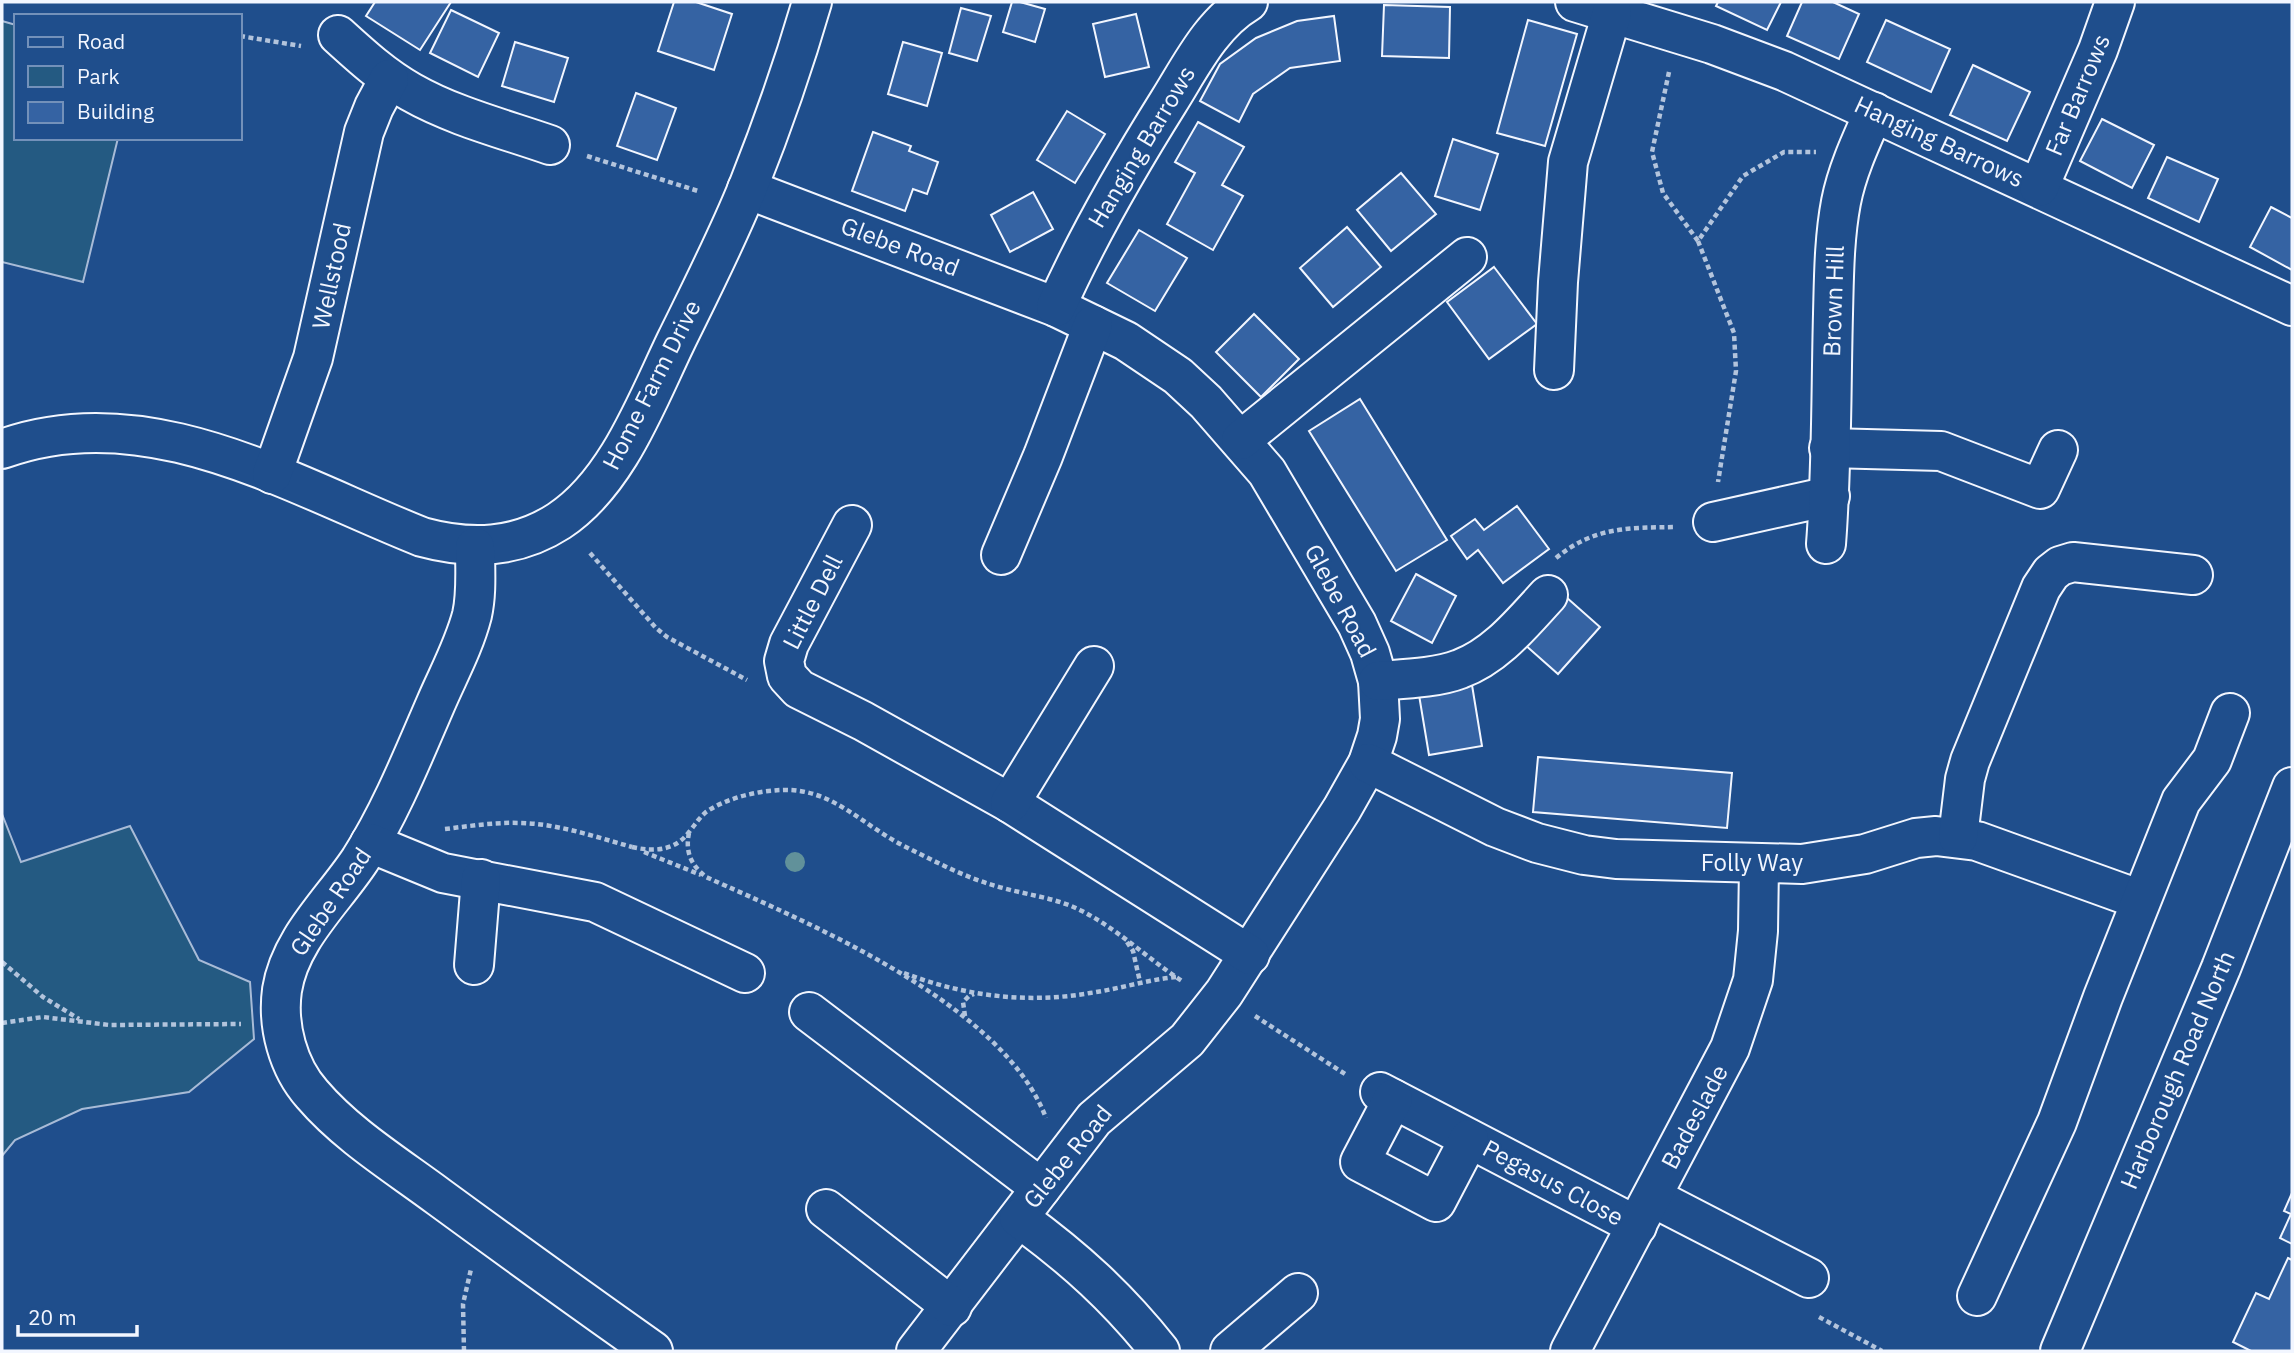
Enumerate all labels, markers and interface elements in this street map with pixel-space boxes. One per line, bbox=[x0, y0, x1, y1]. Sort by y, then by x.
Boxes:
legend bbox=[14, 14, 242, 140]
text: Road bbox=[77, 27, 125, 55]
street label: Far Barrows bbox=[2037, 29, 2117, 160]
street label: Hanging Barrows bbox=[1080, 60, 1202, 233]
text: Park bbox=[77, 62, 120, 90]
street label: Hanging Barrows bbox=[1850, 88, 2029, 194]
text: Building bbox=[77, 97, 154, 125]
street label: Glebe Road bbox=[837, 209, 964, 283]
street label: Wellstood bbox=[304, 220, 358, 332]
street label: Brown Hill bbox=[1815, 245, 1851, 357]
street label: Home Farm Drive bbox=[594, 294, 708, 475]
street label: Glebe Road bbox=[1298, 538, 1384, 663]
street label: Little Dell bbox=[775, 549, 850, 654]
street label: Glebe Road bbox=[282, 841, 378, 962]
street label: Folly Way bbox=[1701, 846, 1803, 878]
street label: Harborough Road North bbox=[2112, 946, 2242, 1194]
street label: Badeslade bbox=[1653, 1059, 1735, 1174]
street label: Glebe Road bbox=[1016, 1098, 1119, 1215]
street label: Pegasus Close bbox=[1477, 1132, 1629, 1233]
scale bar bbox=[18, 1294, 136, 1338]
text: 20 m bbox=[28, 1303, 77, 1331]

